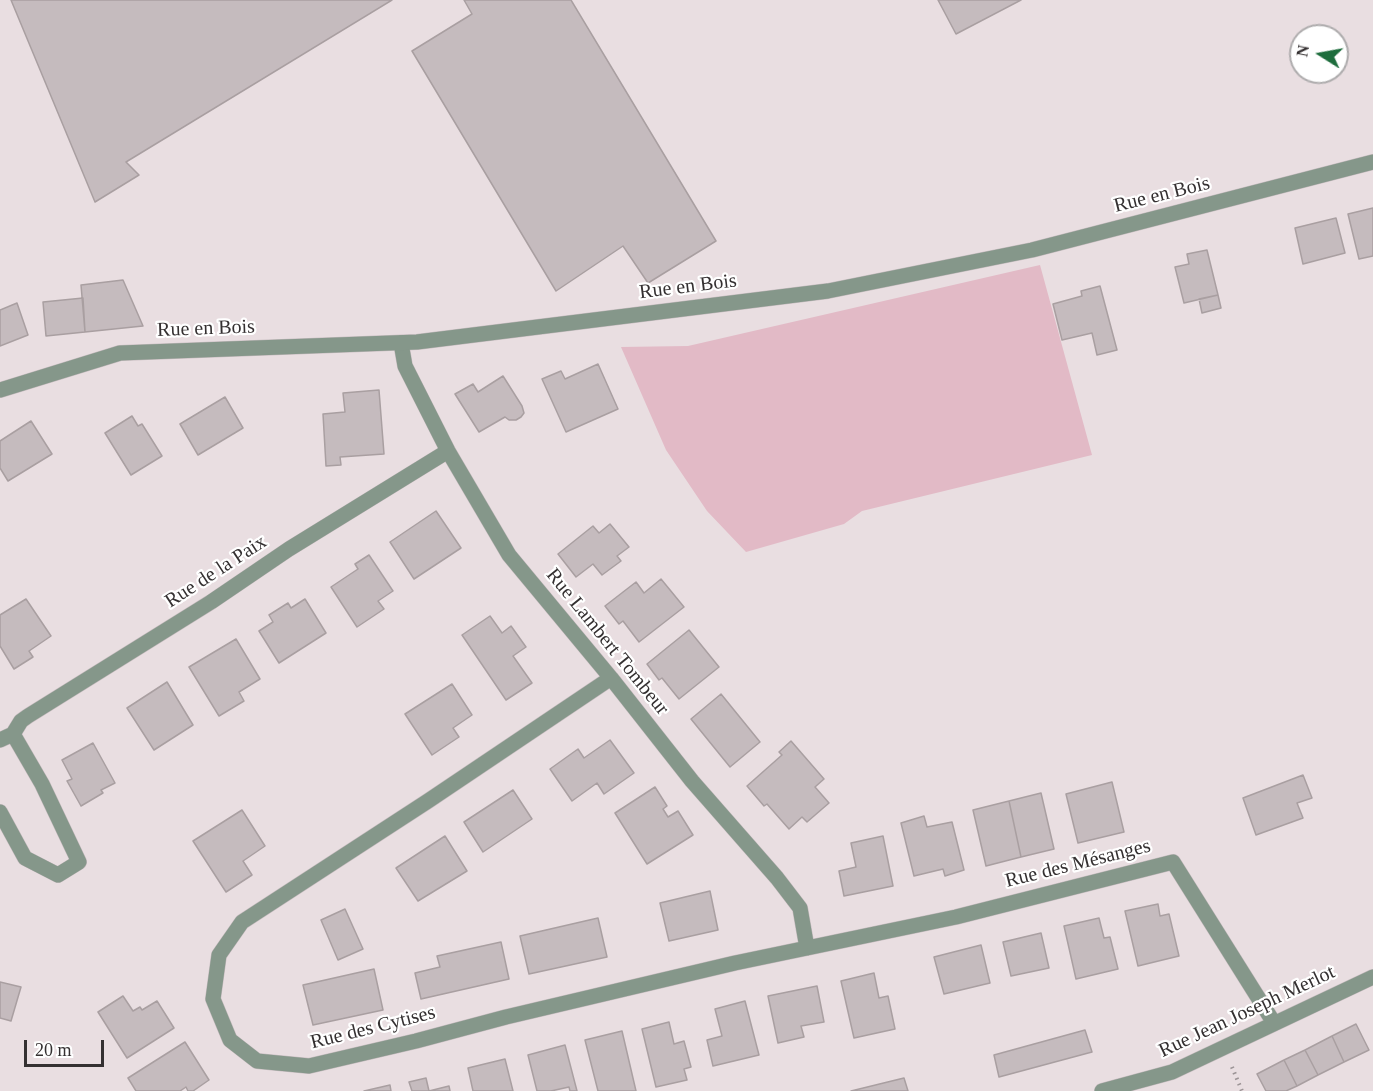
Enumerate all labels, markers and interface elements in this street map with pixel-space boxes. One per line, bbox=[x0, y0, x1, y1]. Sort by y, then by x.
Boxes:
north arrow bbox=[1289, 24, 1349, 84]
text: N bbox=[1293, 44, 1312, 58]
street label: Rue en Bois bbox=[1112, 172, 1212, 218]
street label: Rue en Bois bbox=[638, 269, 738, 305]
street label: Rue en Bois bbox=[157, 315, 255, 343]
street label: Rue de la Paix bbox=[161, 530, 271, 614]
street label: Rue Lambert Tombeur bbox=[540, 564, 674, 720]
street label: Rue des Mésanges bbox=[1003, 834, 1153, 894]
street label: Rue Jean Joseph Merlot bbox=[1155, 961, 1339, 1063]
street label: Rue des Cytises bbox=[308, 1001, 438, 1055]
scale bar bbox=[27, 1028, 106, 1066]
text: 20 m bbox=[35, 1040, 72, 1060]

